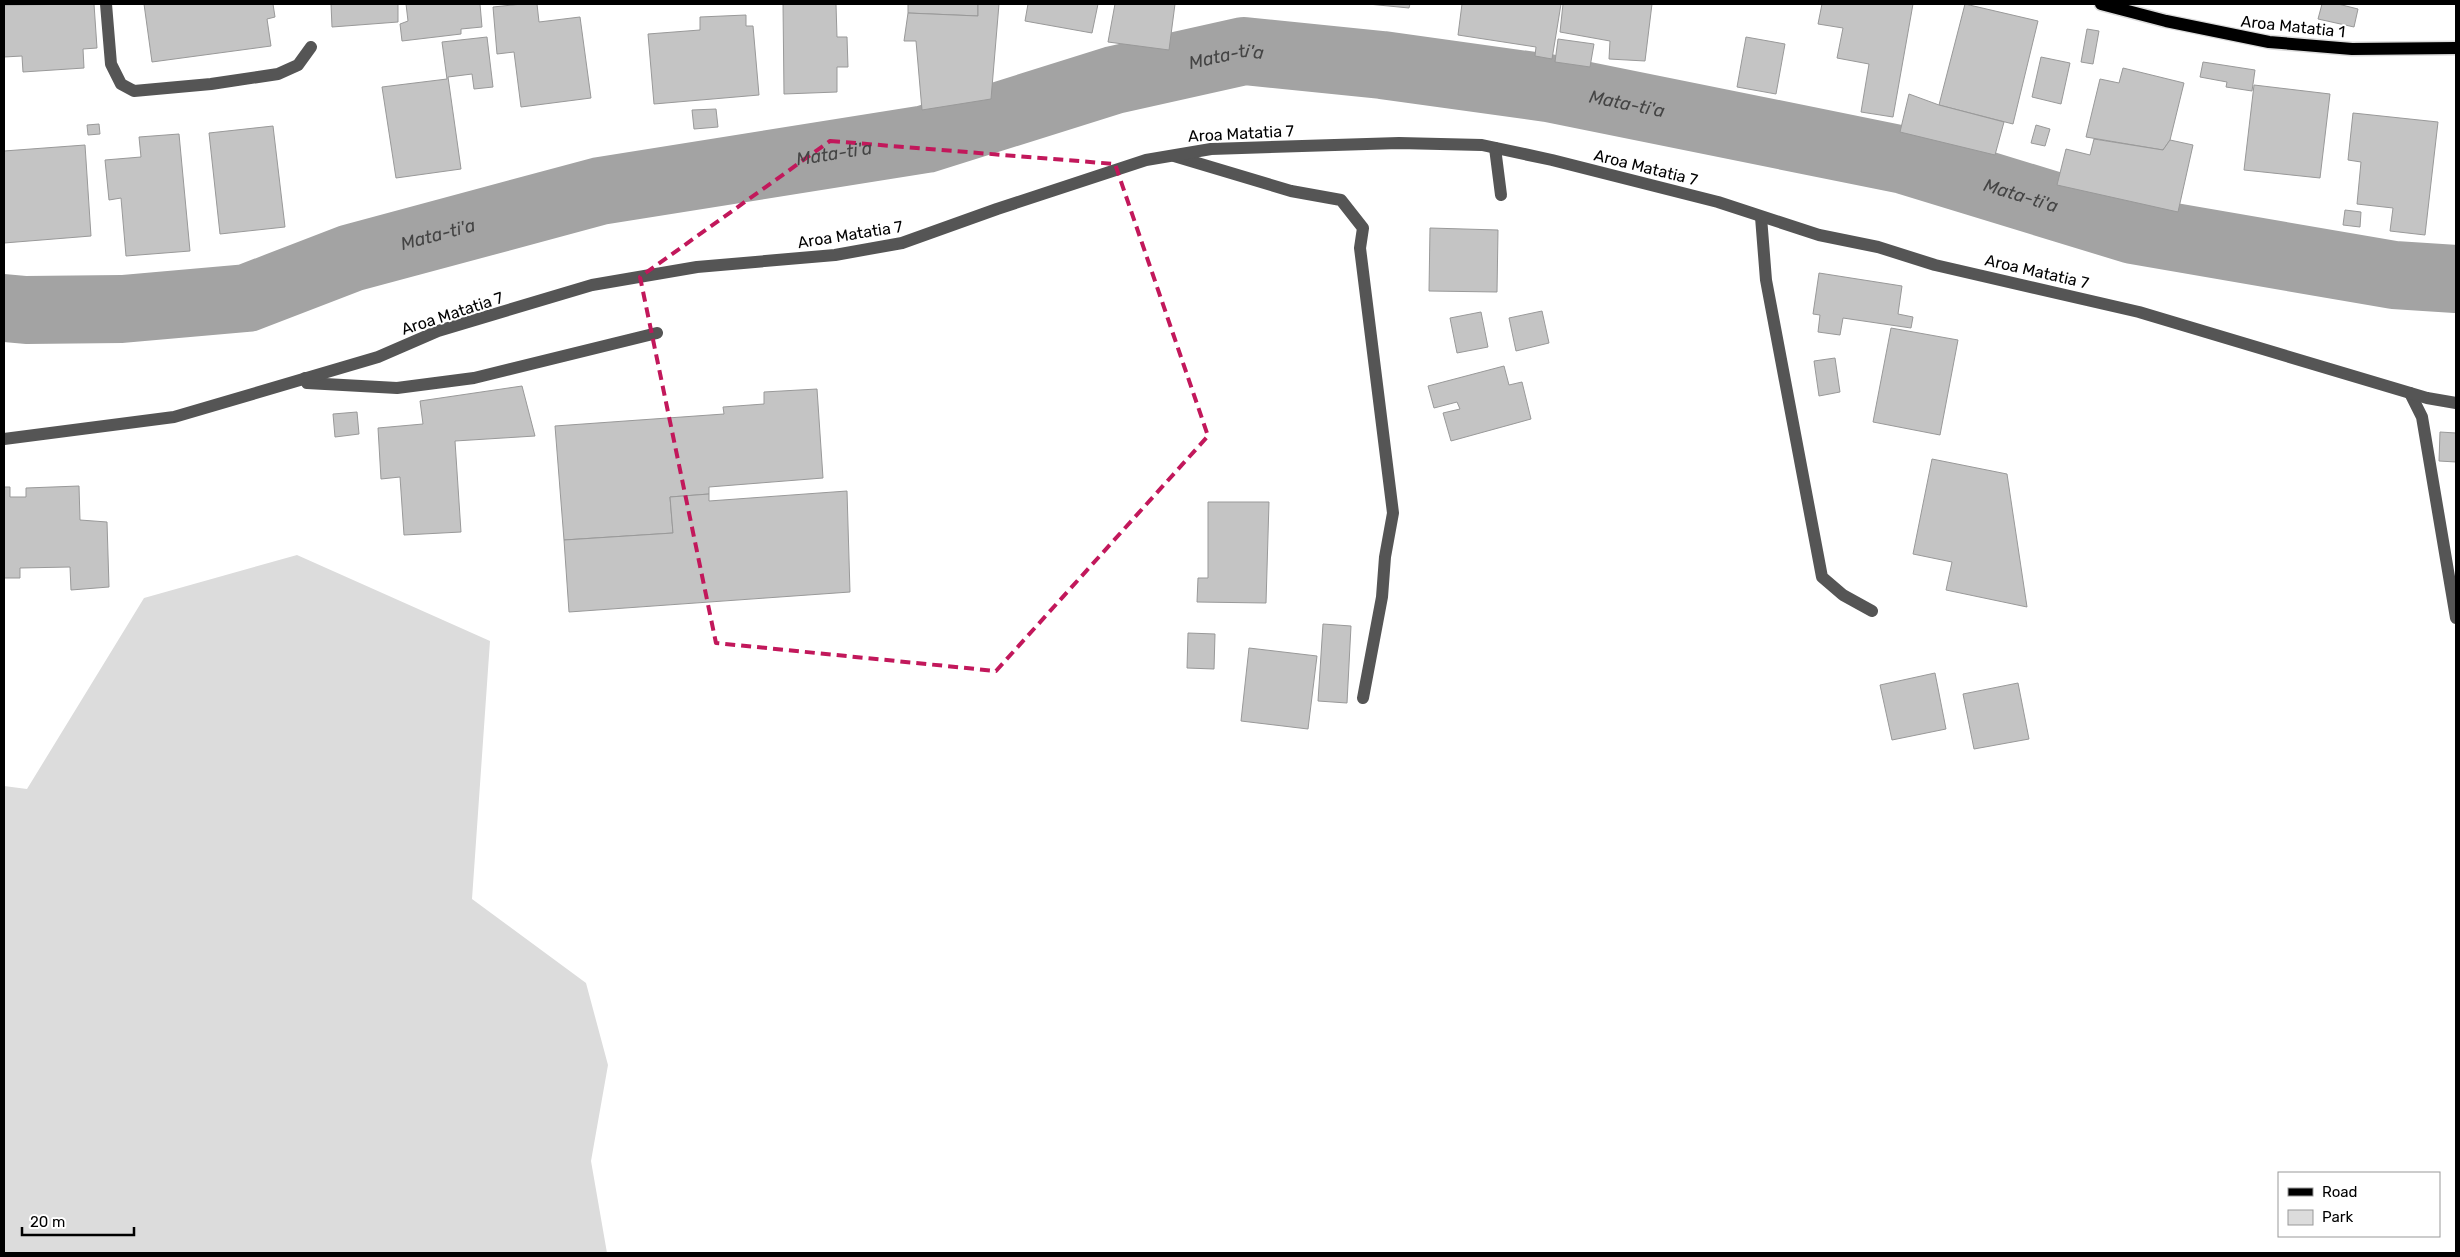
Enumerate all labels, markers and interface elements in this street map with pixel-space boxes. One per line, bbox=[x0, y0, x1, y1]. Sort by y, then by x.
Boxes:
street label: Aroa Matatia 1 bbox=[2240, 12, 2346, 41]
water label: Mata-ti'a bbox=[1186, 40, 1266, 74]
water label: Mata-ti'a bbox=[1587, 86, 1667, 122]
street label: Aroa Matatia 7 bbox=[1188, 121, 1295, 146]
water label: Mata-ti'a bbox=[795, 137, 874, 171]
street label: Aroa Matatia 7 bbox=[1592, 145, 1700, 190]
water label: Mata-ti'a bbox=[1981, 174, 2061, 218]
water label: Mata-ti'a bbox=[398, 214, 478, 255]
street label: Aroa Matatia 7 bbox=[796, 217, 904, 252]
street label: Aroa Matatia 7 bbox=[1983, 250, 2091, 293]
street label: Aroa Matatia 7 bbox=[399, 288, 506, 339]
legend bbox=[2278, 1172, 2440, 1237]
text: Road bbox=[2322, 1183, 2358, 1201]
scale bar bbox=[22, 1204, 135, 1236]
text: Park bbox=[2322, 1208, 2353, 1226]
text: 20 m bbox=[30, 1213, 65, 1231]

